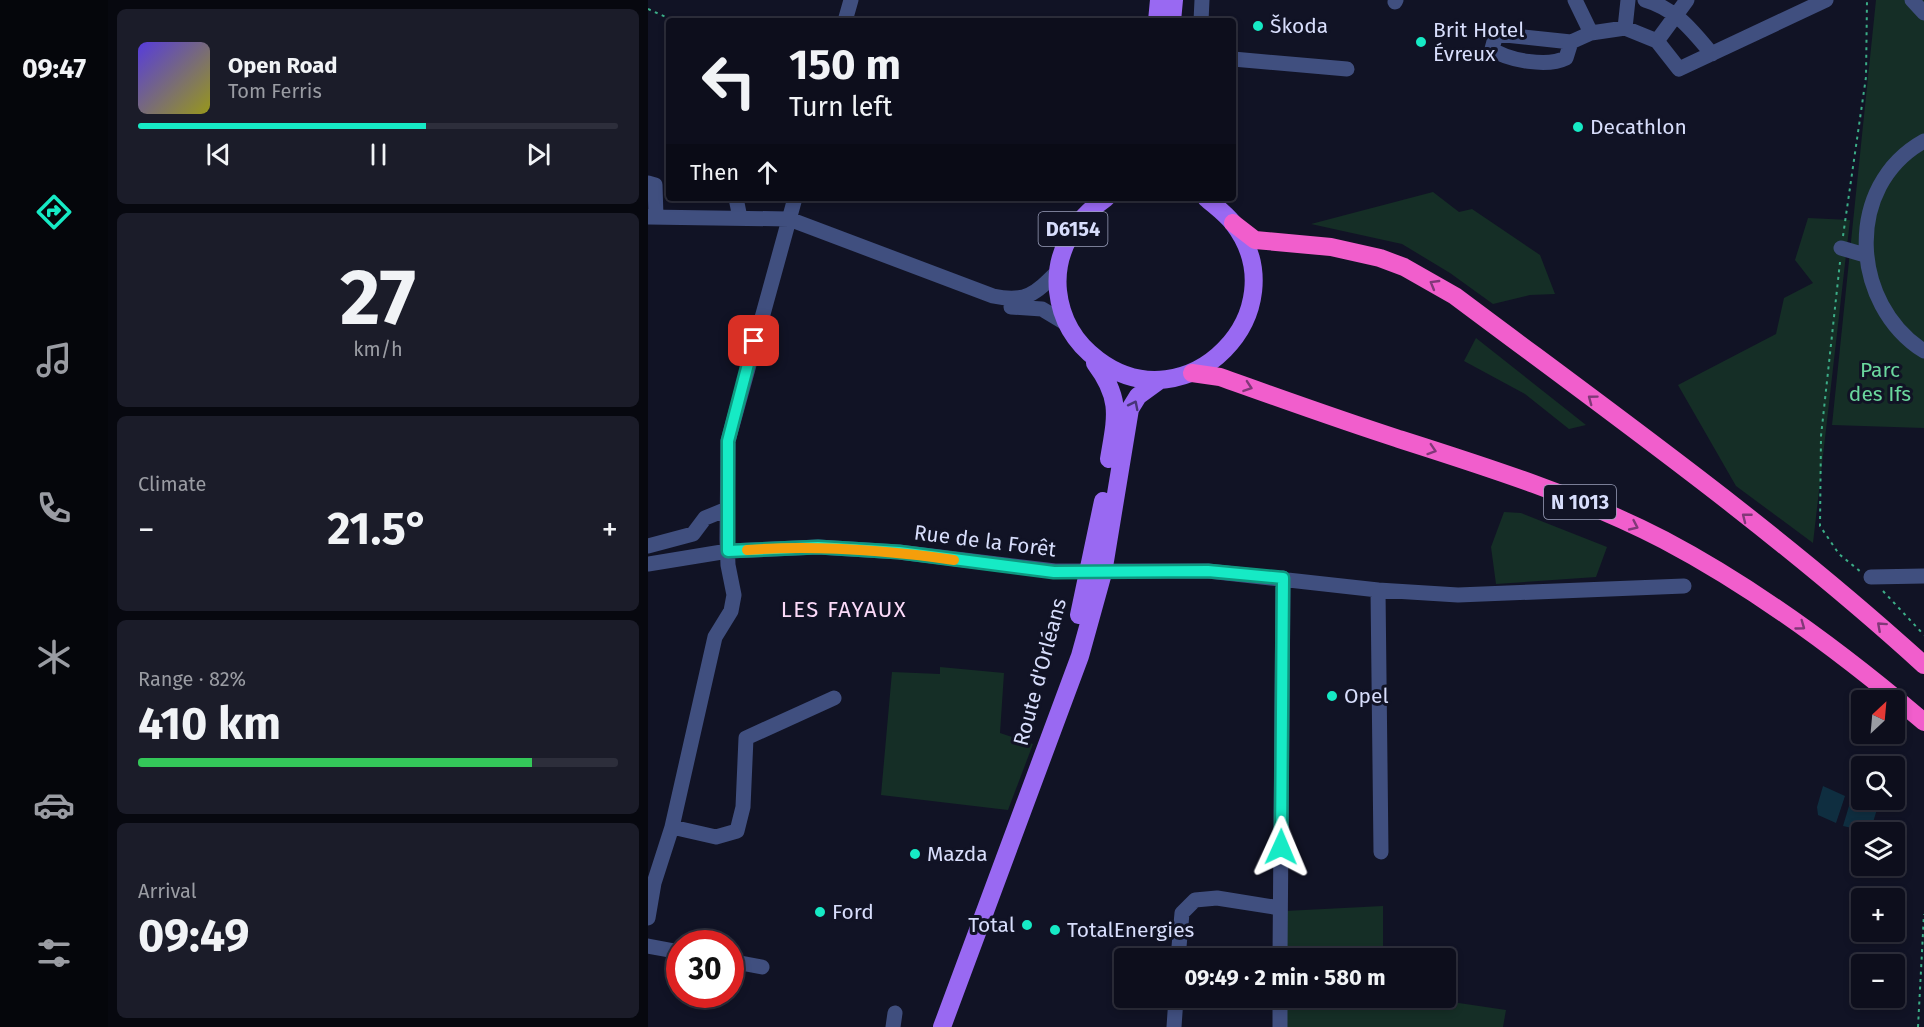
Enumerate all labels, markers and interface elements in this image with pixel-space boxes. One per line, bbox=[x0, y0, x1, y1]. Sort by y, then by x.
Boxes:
place label: Škoda bbox=[1270, 13, 1328, 39]
place label: Brit Hotel Évreux bbox=[1433, 17, 1524, 67]
marker: Škoda bbox=[1251, 19, 1265, 33]
marker: Brit Hotel Évreux bbox=[1414, 35, 1428, 49]
text: 150 m bbox=[789, 40, 901, 90]
icon: left bbox=[690, 42, 768, 120]
text: Open Road bbox=[228, 52, 338, 79]
text: 09:47 bbox=[22, 53, 86, 85]
text: Tom Ferris bbox=[228, 79, 322, 103]
text: Turn left bbox=[789, 91, 892, 123]
place label: Decathlon bbox=[1590, 114, 1687, 140]
marker: Decathlon bbox=[1571, 120, 1585, 134]
icon: previous bbox=[202, 138, 235, 171]
icon: pause bbox=[362, 138, 395, 171]
icon: next bbox=[522, 138, 555, 171]
icon: ahead bbox=[751, 156, 784, 189]
text: Then bbox=[690, 159, 739, 186]
icon: directions bbox=[33, 191, 75, 233]
road number: D6154 bbox=[1038, 212, 1108, 246]
text: 27 bbox=[340, 251, 416, 345]
one-way arrow bbox=[1430, 280, 1440, 291]
pin bbox=[728, 315, 779, 366]
icon: arrive bbox=[737, 324, 770, 357]
text: km/h bbox=[353, 337, 403, 361]
icon: music bbox=[33, 339, 75, 381]
park label: Parc des Ifs bbox=[1849, 357, 1911, 407]
one-way arrow bbox=[1242, 380, 1253, 392]
one-way arrow bbox=[1587, 395, 1598, 406]
one-way arrow bbox=[1127, 401, 1138, 411]
one-way arrow bbox=[1427, 443, 1437, 455]
text: Climate bbox=[138, 472, 206, 496]
road number: N 1013 bbox=[1544, 485, 1616, 519]
icon: phone bbox=[33, 487, 75, 529]
text: 21.5° bbox=[327, 502, 429, 556]
text: − bbox=[138, 510, 155, 550]
text: + bbox=[602, 510, 618, 550]
one-way arrow bbox=[1742, 514, 1753, 525]
street label: Rue de la Forêt bbox=[913, 519, 1058, 563]
one-way arrow bbox=[1628, 519, 1639, 531]
street label: Route d'Orléans bbox=[1008, 595, 1072, 749]
district label: LES FAYAUX bbox=[781, 596, 907, 623]
one-way arrow bbox=[1795, 619, 1806, 630]
one-way arrow bbox=[1877, 622, 1888, 633]
icon: climate bbox=[33, 636, 75, 678]
text: Range · 82% bbox=[138, 667, 246, 691]
place label: Opel bbox=[1344, 683, 1389, 709]
marker: Opel bbox=[1325, 689, 1339, 703]
north arrow bbox=[1851, 690, 1905, 744]
map controls bbox=[1851, 690, 1905, 1008]
text: 410 km bbox=[138, 697, 281, 751]
button: search bbox=[1851, 756, 1905, 810]
icon: car bbox=[33, 784, 75, 826]
position arrow bbox=[1249, 815, 1313, 879]
button: layers bbox=[1851, 822, 1905, 876]
place label: Mazda bbox=[927, 841, 988, 867]
marker: Mazda bbox=[908, 847, 922, 861]
text: Arrival bbox=[138, 879, 197, 903]
button: + bbox=[1851, 888, 1905, 942]
place label: Ford bbox=[832, 899, 874, 925]
marker: Ford bbox=[813, 905, 827, 919]
text: 09:49 bbox=[138, 909, 249, 963]
place label: Total bbox=[968, 912, 1015, 938]
place label: TotalEnergies bbox=[1067, 917, 1195, 943]
marker: Total bbox=[1020, 918, 1034, 932]
marker: TotalEnergies bbox=[1048, 923, 1062, 937]
speed limit sign: 30 bbox=[666, 930, 744, 1008]
icon: filters bbox=[33, 932, 75, 974]
button: − bbox=[1851, 954, 1905, 1008]
text: 09:49 · 2 min · 580 m bbox=[1184, 964, 1386, 991]

